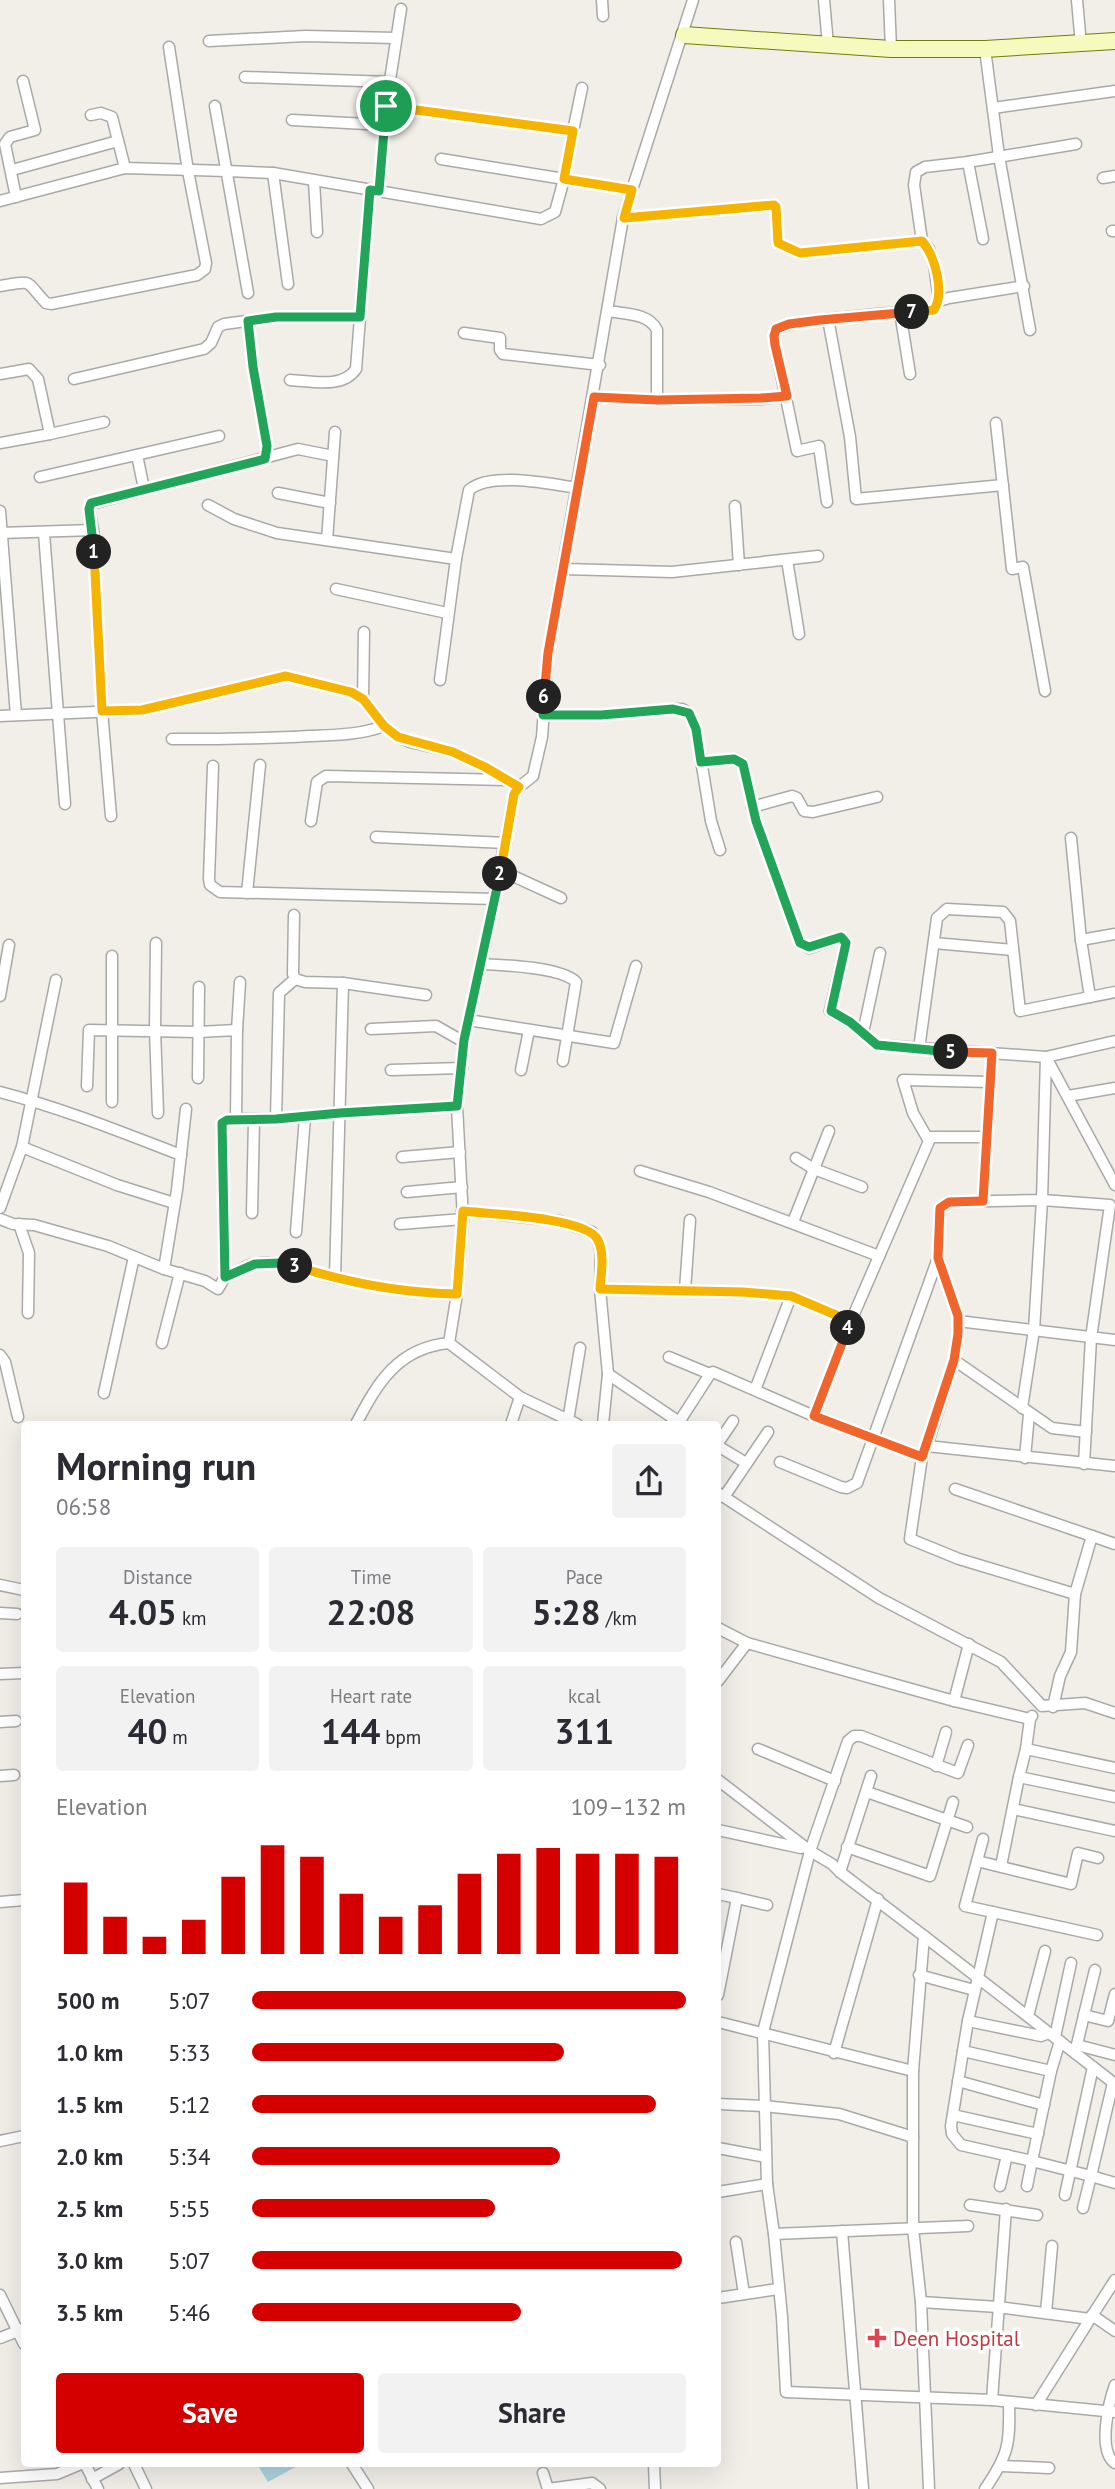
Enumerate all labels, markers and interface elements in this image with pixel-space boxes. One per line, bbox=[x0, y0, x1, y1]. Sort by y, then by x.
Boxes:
pin bbox=[356, 76, 416, 136]
icon: arrive bbox=[367, 87, 405, 125]
pin: 7 bbox=[894, 294, 930, 330]
text: 7 bbox=[906, 299, 917, 323]
pin: 1 bbox=[76, 534, 112, 570]
text: 1 bbox=[88, 539, 99, 563]
pin: 6 bbox=[526, 680, 562, 714]
text: 6 bbox=[538, 684, 549, 708]
pin: 2 bbox=[482, 856, 518, 892]
text: 2 bbox=[494, 861, 505, 885]
pin: 5 bbox=[934, 1034, 968, 1070]
text: 5 bbox=[945, 1039, 956, 1063]
pin: 3 bbox=[278, 1248, 312, 1284]
text: 3 bbox=[289, 1253, 300, 1277]
pin: 4 bbox=[830, 1310, 866, 1346]
text: 4 bbox=[842, 1315, 853, 1339]
text: Morning run bbox=[56, 1441, 256, 1490]
button: share bbox=[612, 1444, 686, 1518]
text: 06:58 bbox=[56, 1492, 111, 1521]
text: Distance bbox=[123, 1565, 192, 1589]
text: Time bbox=[351, 1565, 391, 1589]
text: Pace bbox=[566, 1565, 603, 1589]
text: 4.05 bbox=[109, 1589, 177, 1635]
text: 22:08 bbox=[327, 1589, 415, 1635]
text: 5:28 bbox=[532, 1589, 601, 1635]
text: km bbox=[177, 1606, 207, 1630]
text: /km bbox=[601, 1606, 637, 1630]
text: Elevation bbox=[120, 1684, 196, 1708]
text: Heart rate bbox=[330, 1684, 412, 1708]
text: kcal bbox=[568, 1684, 601, 1708]
text: 40 bbox=[128, 1708, 167, 1754]
text: 144 bbox=[321, 1708, 380, 1754]
text: 311 bbox=[555, 1708, 614, 1754]
text: m bbox=[167, 1725, 188, 1749]
text: bpm bbox=[380, 1725, 421, 1749]
text: Elevation bbox=[56, 1792, 148, 1821]
text: 109–132 m bbox=[571, 1792, 686, 1821]
text: 500 m bbox=[56, 1986, 119, 2015]
text: 5:07 bbox=[168, 1986, 211, 2015]
text: 1.0 km bbox=[56, 2038, 123, 2067]
text: 5:33 bbox=[168, 2038, 211, 2067]
text: 1.5 km bbox=[56, 2090, 123, 2119]
text: 5:12 bbox=[168, 2090, 211, 2119]
text: 2.0 km bbox=[56, 2142, 123, 2171]
text: 5:34 bbox=[168, 2142, 211, 2171]
text: 2.5 km bbox=[56, 2194, 123, 2223]
text: 5:55 bbox=[168, 2194, 211, 2223]
text: 3.0 km bbox=[56, 2246, 123, 2275]
text: 5:07 bbox=[168, 2246, 211, 2275]
text: 3.5 km bbox=[56, 2298, 123, 2327]
text: 5:46 bbox=[168, 2298, 211, 2327]
place label: Deen Hospital bbox=[893, 2325, 1020, 2352]
marker: Deen Hospital bbox=[867, 2328, 887, 2348]
button: Save bbox=[56, 2373, 364, 2453]
button: Share bbox=[378, 2373, 686, 2453]

